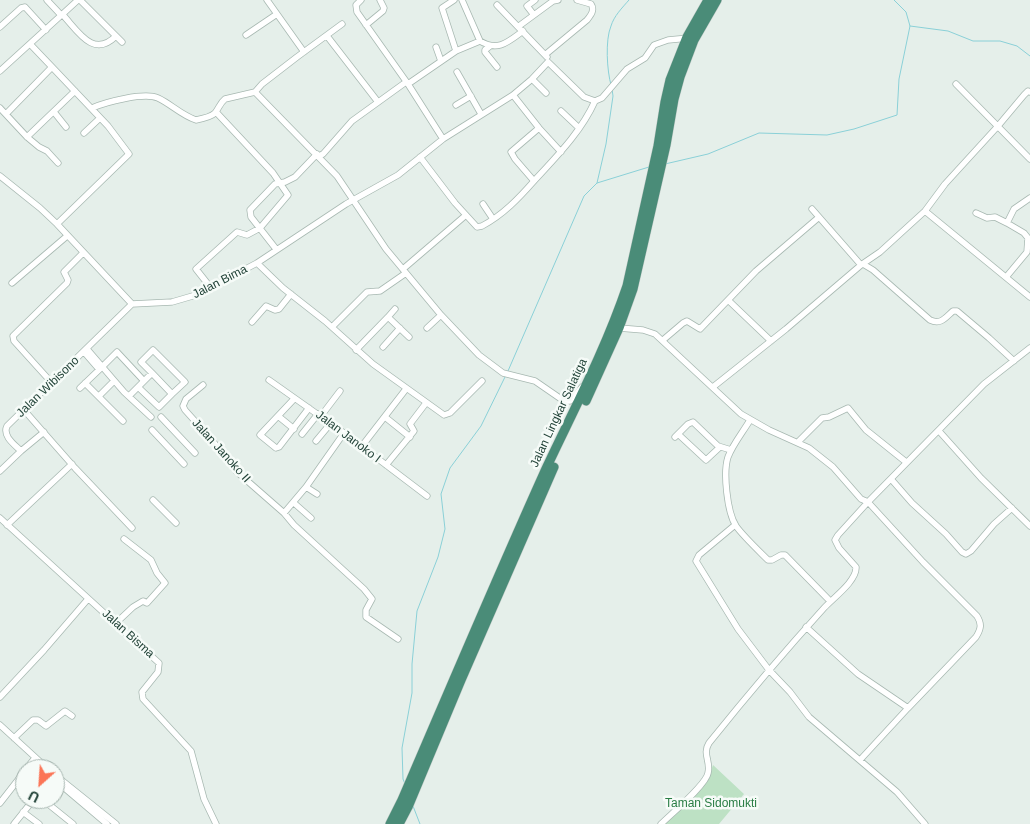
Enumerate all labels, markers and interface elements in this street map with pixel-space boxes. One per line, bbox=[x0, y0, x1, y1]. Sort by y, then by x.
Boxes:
street label: Jalan Bima bbox=[190, 262, 250, 302]
street label: Jalan Wibisono bbox=[14, 354, 82, 420]
street label: Jalan Lingkar Salatiga bbox=[528, 356, 590, 470]
street label: Jalan Janoko I bbox=[313, 408, 383, 466]
street label: Jalan Janoko II bbox=[189, 416, 253, 486]
street label: Jalan Bisma bbox=[99, 607, 157, 661]
north arrow bbox=[15, 759, 65, 809]
text: U bbox=[26, 787, 42, 806]
park label: Taman Sidomukti bbox=[665, 797, 757, 811]

